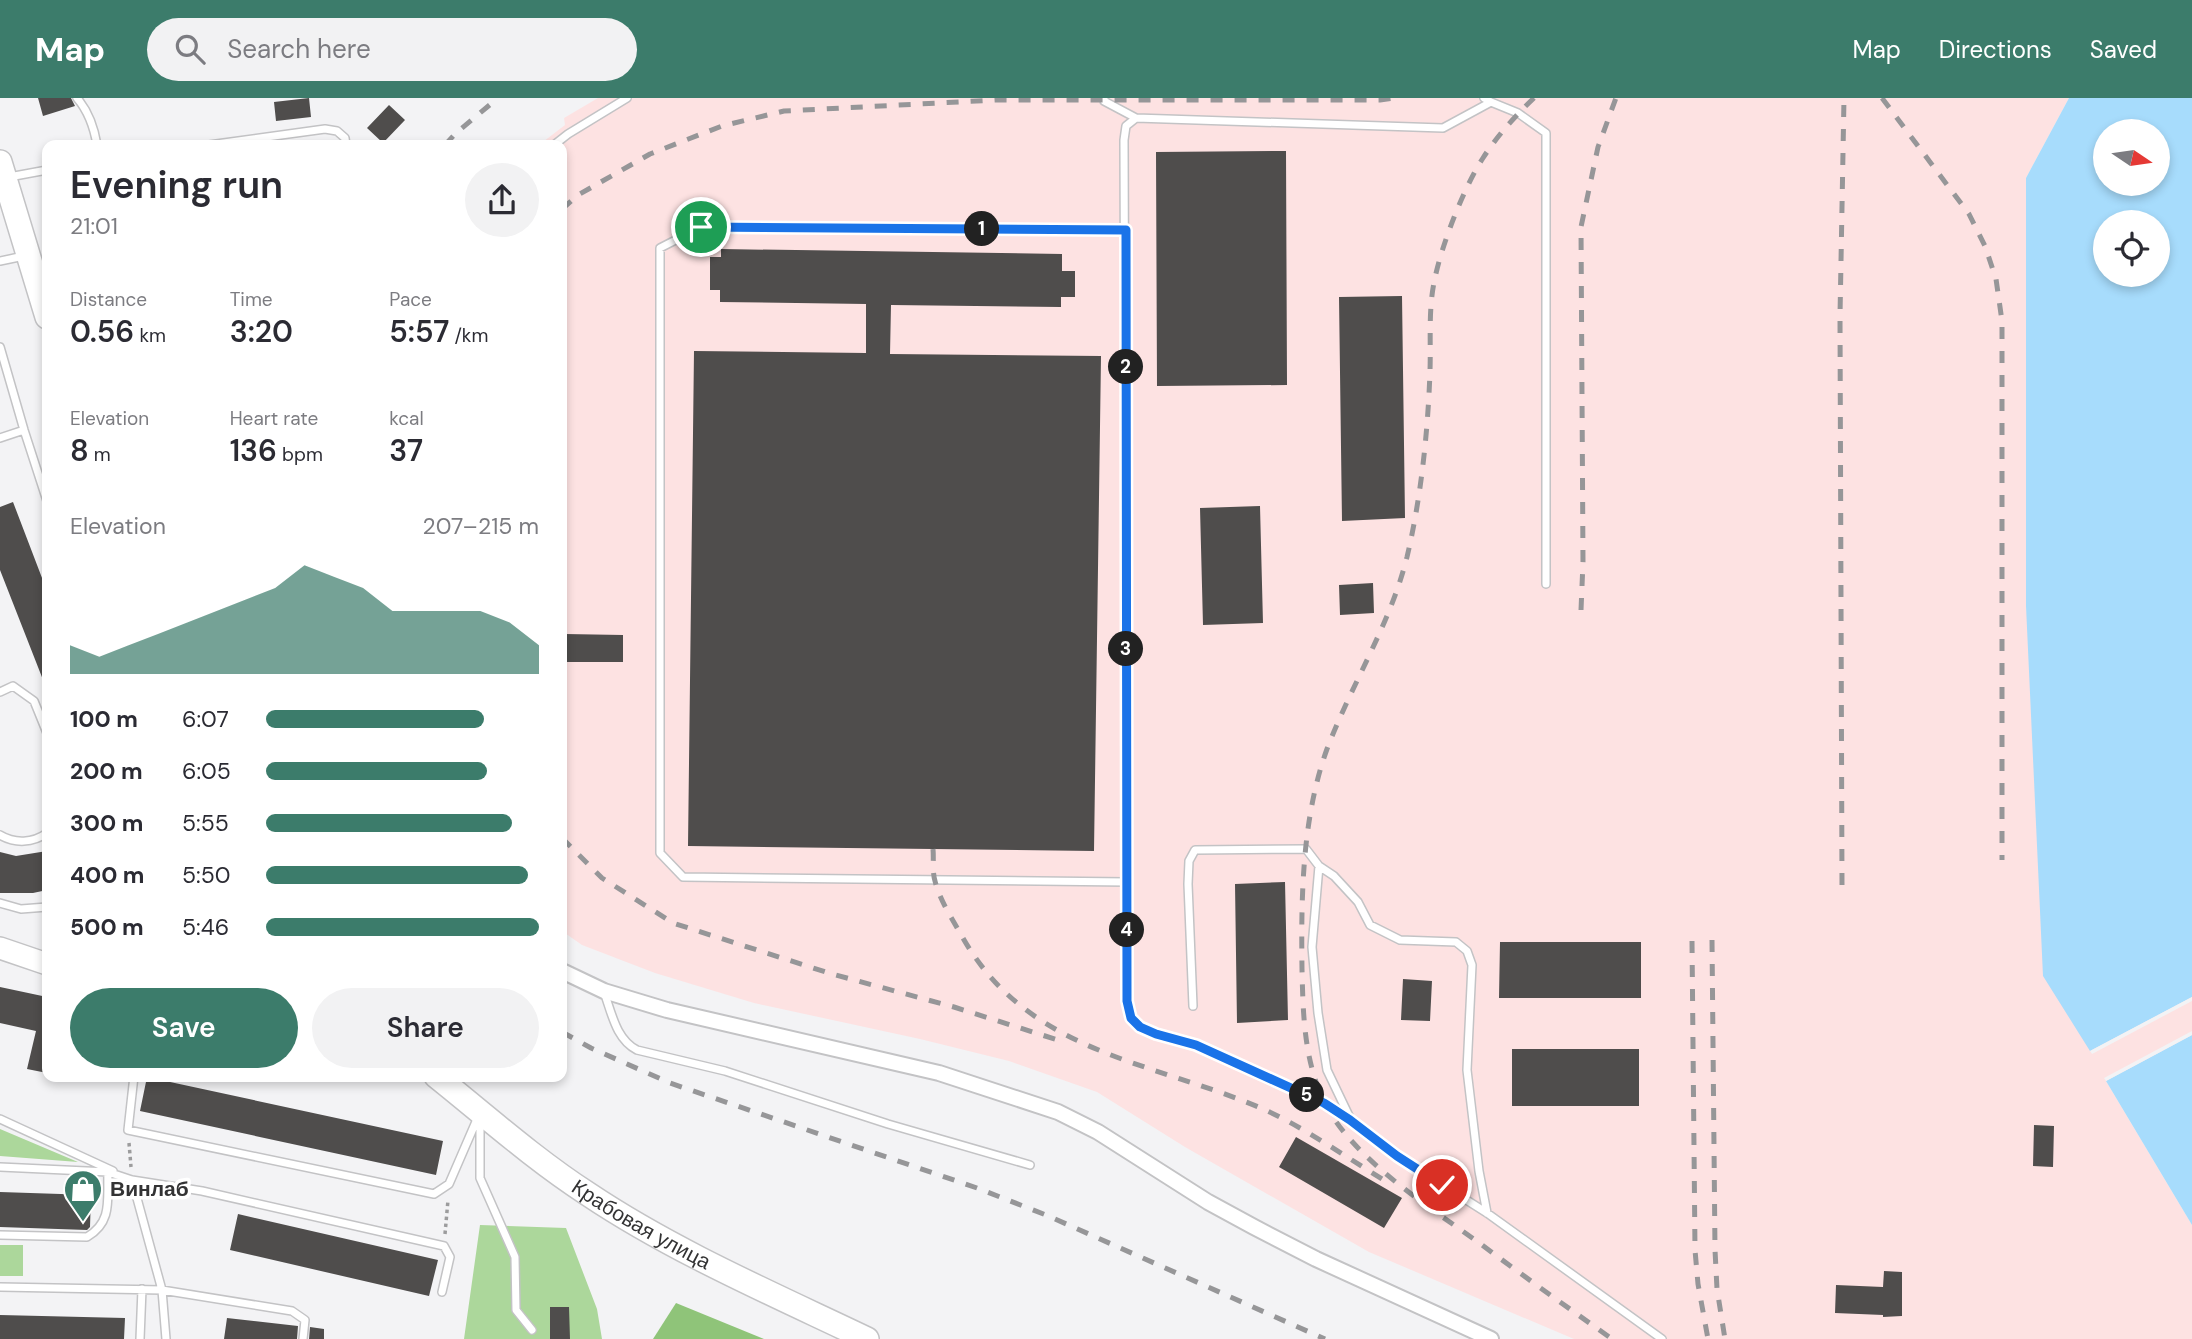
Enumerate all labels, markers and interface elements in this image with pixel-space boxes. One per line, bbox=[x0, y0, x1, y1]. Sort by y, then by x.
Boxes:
search box bbox=[147, 18, 637, 81]
text: Map bbox=[35, 28, 105, 71]
icon: search bbox=[171, 30, 209, 68]
text: Search here bbox=[227, 32, 371, 66]
text: Map bbox=[1853, 34, 1901, 65]
text: Directions bbox=[1939, 34, 2052, 65]
text: Saved bbox=[2090, 34, 2157, 65]
north arrow bbox=[2093, 119, 2170, 196]
map controls bbox=[2093, 119, 2170, 287]
text: Evening run bbox=[70, 160, 283, 210]
button: share bbox=[465, 163, 539, 237]
pin bbox=[671, 197, 731, 257]
icon: arrive bbox=[682, 208, 720, 246]
button: locate bbox=[2093, 210, 2170, 287]
text: 21:01 bbox=[70, 211, 118, 241]
pin: 1 bbox=[964, 212, 1000, 246]
text: 1 bbox=[978, 216, 985, 241]
text: Distance bbox=[70, 287, 147, 312]
text: Time bbox=[230, 287, 273, 312]
text: Pace bbox=[389, 287, 432, 312]
text: 0.56 bbox=[70, 312, 134, 351]
text: 3:20 bbox=[230, 312, 293, 351]
text: 5:57 bbox=[389, 312, 449, 351]
text: km bbox=[134, 323, 166, 348]
text: /km bbox=[449, 323, 488, 348]
pin: 2 bbox=[1108, 350, 1144, 384]
text: 2 bbox=[1120, 354, 1131, 379]
text: Elevation bbox=[70, 406, 149, 431]
text: Heart rate bbox=[230, 406, 318, 431]
text: kcal bbox=[389, 406, 424, 431]
text: 8 bbox=[70, 431, 89, 470]
text: 136 bbox=[230, 431, 277, 470]
text: 37 bbox=[389, 431, 423, 470]
text: m bbox=[89, 442, 111, 467]
text: bpm bbox=[277, 442, 323, 467]
text: Elevation bbox=[70, 511, 166, 541]
text: 207–215 m bbox=[423, 511, 539, 541]
pin: 3 bbox=[1108, 632, 1144, 666]
text: 3 bbox=[1120, 636, 1131, 661]
text: 100 m bbox=[70, 704, 138, 734]
text: 6:07 bbox=[182, 704, 229, 734]
text: 200 m bbox=[70, 756, 143, 786]
text: 6:05 bbox=[182, 756, 231, 786]
text: 300 m bbox=[70, 808, 143, 838]
text: 5:55 bbox=[182, 808, 229, 838]
text: 400 m bbox=[70, 860, 144, 890]
text: 5:50 bbox=[182, 860, 230, 890]
text: 500 m bbox=[70, 912, 144, 942]
text: 5:46 bbox=[182, 912, 229, 942]
pin: 4 bbox=[1110, 912, 1144, 948]
text: 4 bbox=[1120, 917, 1133, 942]
button: Save bbox=[70, 988, 298, 1068]
button: Share bbox=[312, 988, 539, 1068]
pin: 5 bbox=[1290, 1077, 1324, 1112]
text: 5 bbox=[1301, 1082, 1312, 1107]
pin bbox=[1412, 1155, 1472, 1215]
icon: check bbox=[1423, 1166, 1461, 1204]
shop icon: Винлаб bbox=[62, 1168, 104, 1223]
street label: Крабовая улица bbox=[566, 1173, 716, 1276]
place label: Винлаб bbox=[110, 1175, 189, 1203]

